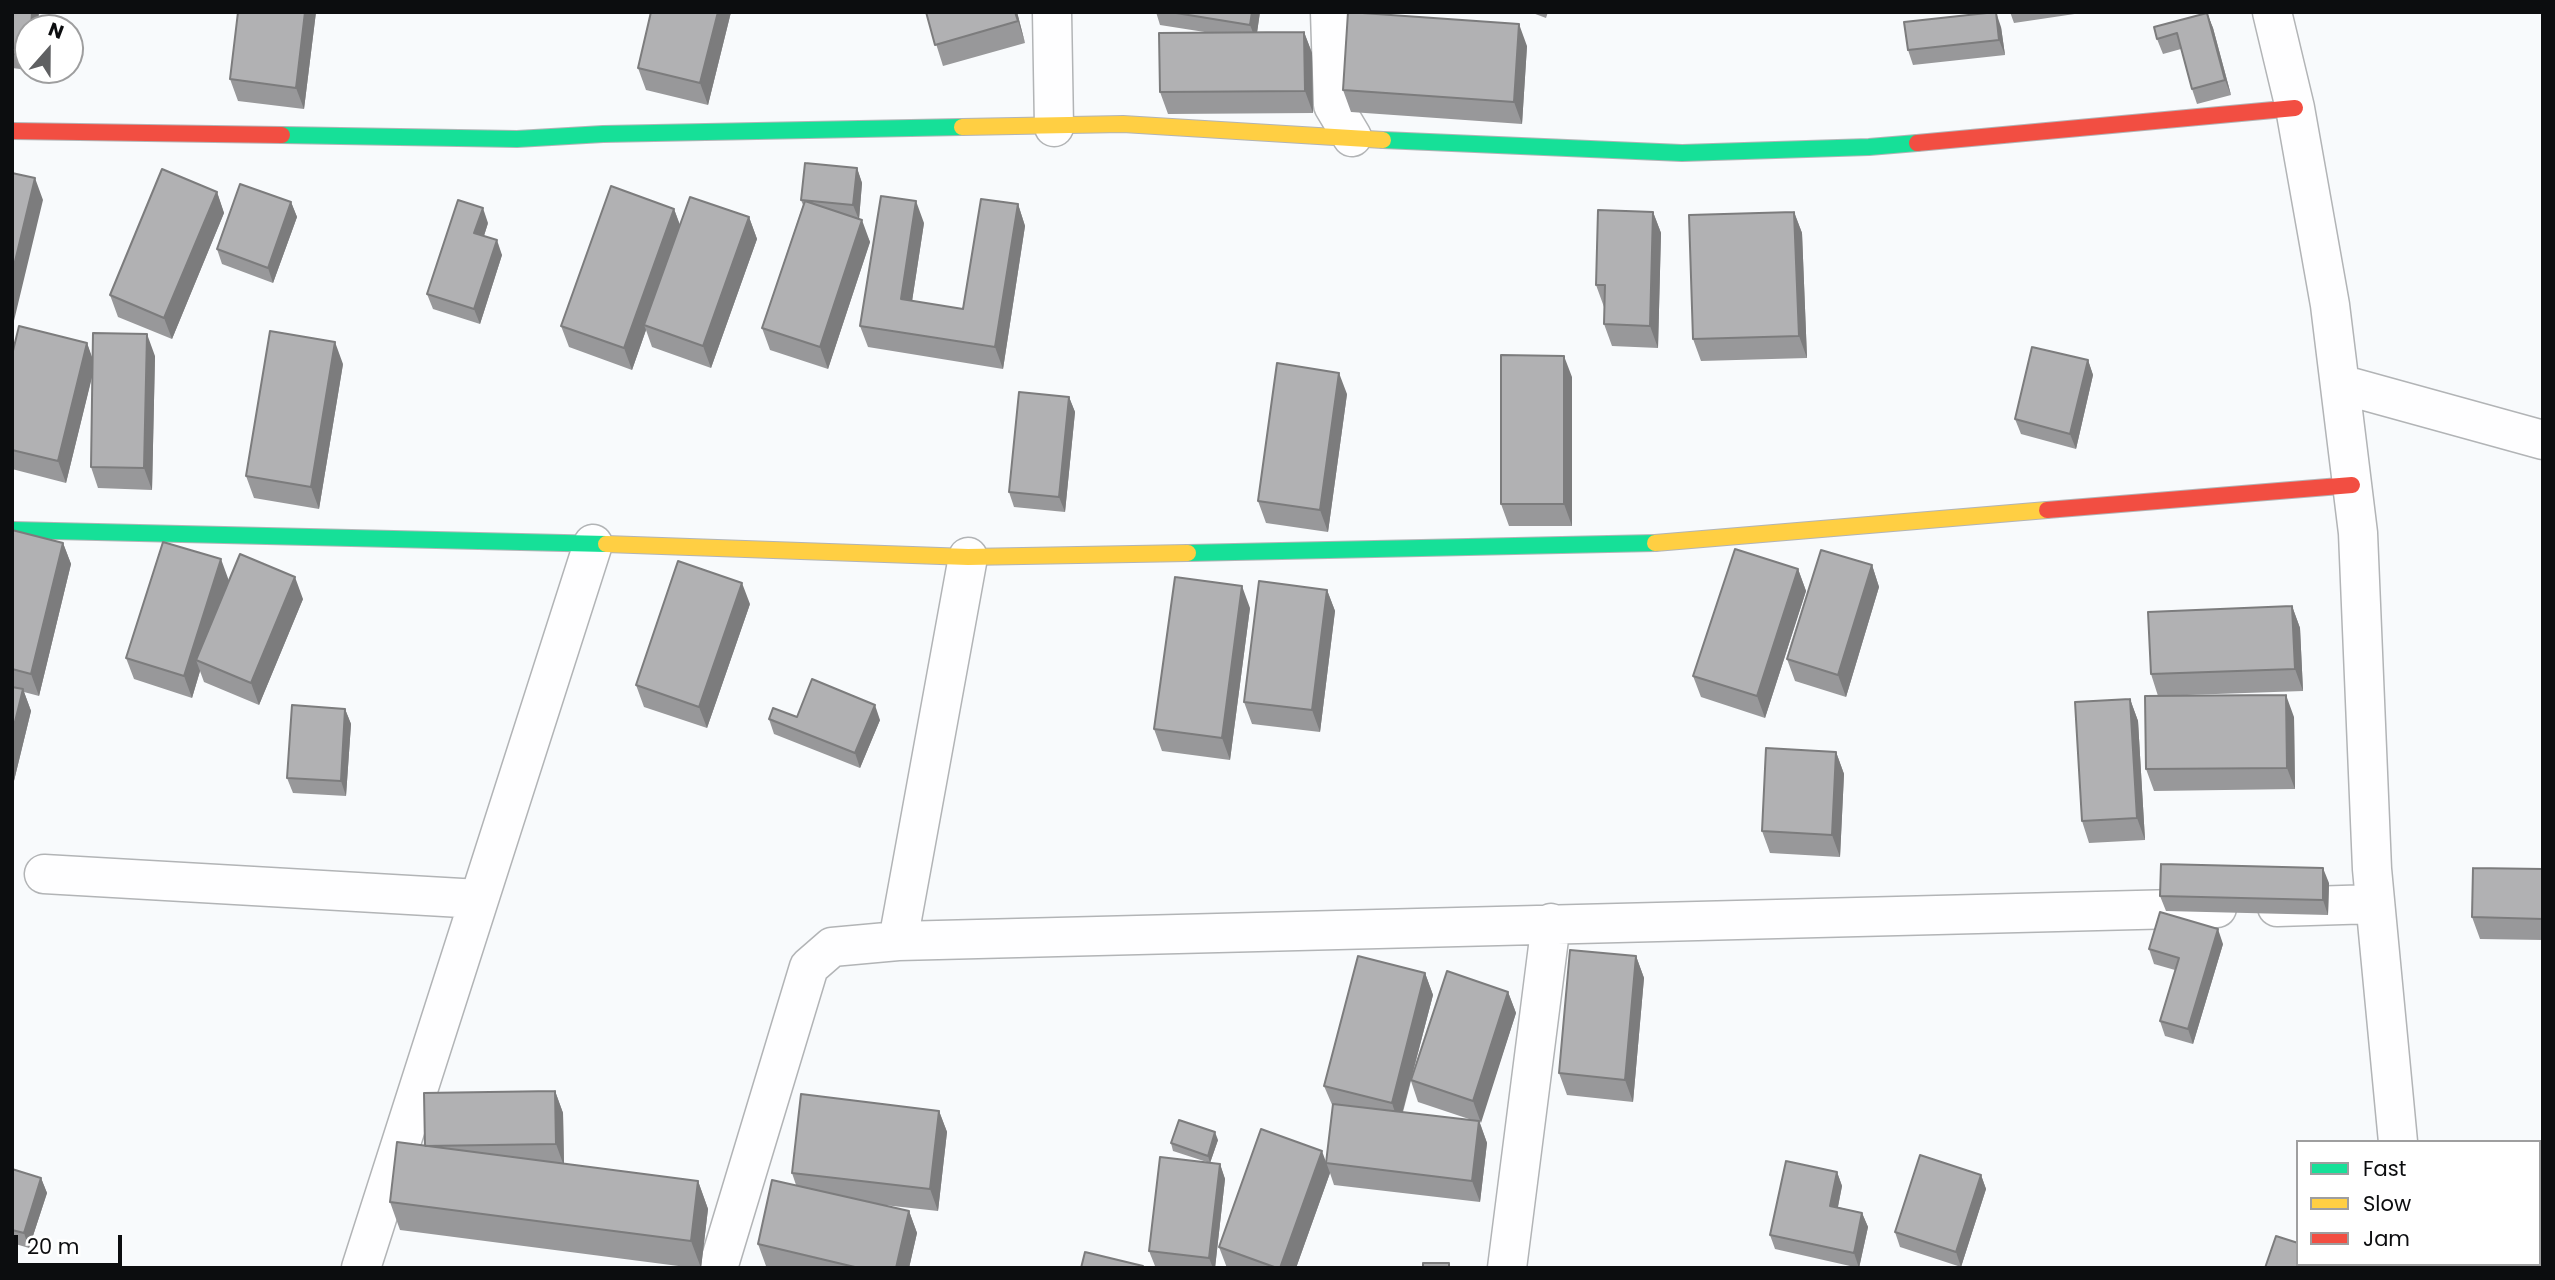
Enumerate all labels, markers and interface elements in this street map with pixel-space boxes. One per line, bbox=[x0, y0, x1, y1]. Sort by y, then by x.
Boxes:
north arrow bbox=[14, 14, 84, 84]
text: N bbox=[44, 16, 67, 46]
legend bbox=[2296, 1140, 2541, 1266]
text: Fast bbox=[2363, 1154, 2406, 1183]
text: Slow bbox=[2363, 1189, 2411, 1218]
scale bar bbox=[18, 1220, 126, 1264]
text: Jam bbox=[2363, 1224, 2410, 1253]
text: 20 m bbox=[27, 1232, 80, 1261]

